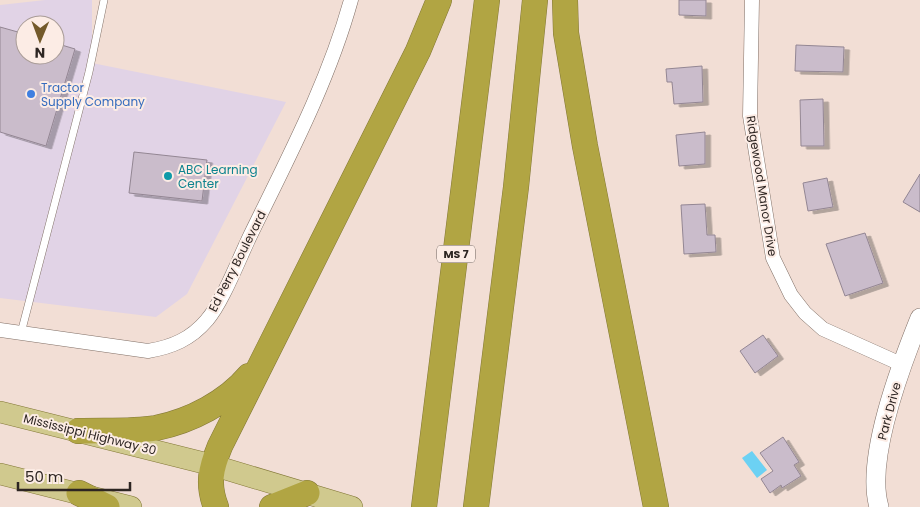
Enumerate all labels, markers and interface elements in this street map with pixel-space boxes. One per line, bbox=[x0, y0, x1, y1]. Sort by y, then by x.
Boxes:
north arrow bbox=[15, 15, 65, 65]
text: N bbox=[34, 43, 45, 63]
place label: Tractor Supply Company bbox=[41, 79, 145, 110]
marker: Tractor Supply Company bbox=[25, 88, 37, 100]
street label: Ridgewood Manor Drive bbox=[742, 115, 782, 257]
place label: ABC Learning Center bbox=[178, 161, 258, 192]
marker: ABC Learning Center bbox=[162, 170, 174, 182]
street label: Ed Perry Boulevard bbox=[204, 208, 270, 314]
road number: MS 7 bbox=[437, 245, 475, 262]
street label: Park Drive bbox=[873, 380, 905, 442]
street label: Mississippi Highway 30 bbox=[22, 409, 158, 459]
scale bar bbox=[18, 460, 130, 492]
text: 50 m bbox=[25, 466, 63, 487]

